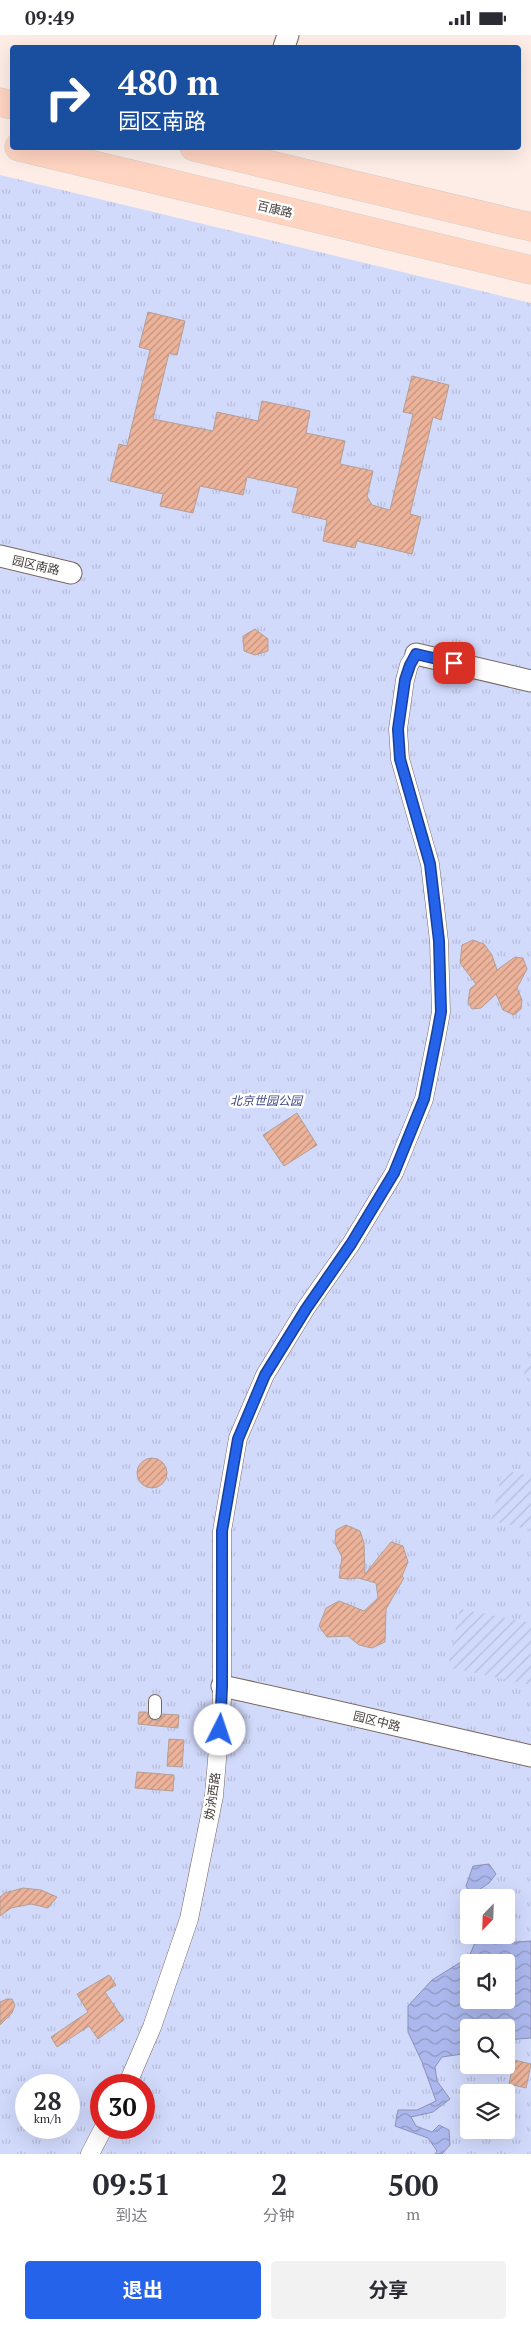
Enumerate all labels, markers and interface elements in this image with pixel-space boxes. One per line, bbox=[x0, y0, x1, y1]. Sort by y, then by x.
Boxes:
text: 09:49 bbox=[25, 5, 74, 30]
text: 480 m bbox=[118, 59, 219, 105]
icon: right bbox=[35, 65, 100, 130]
text: 园区南路 bbox=[118, 106, 206, 135]
street label: 百康路 bbox=[256, 198, 294, 220]
street label: 园区南路 bbox=[11, 552, 61, 578]
pin bbox=[433, 642, 475, 684]
icon: arrive bbox=[440, 649, 468, 677]
park label: 北京世园公园 bbox=[230, 1093, 304, 1108]
position arrow bbox=[193, 1703, 245, 1755]
street label: 园区中路 bbox=[352, 1708, 402, 1734]
street label: 妫汭西路 bbox=[201, 1771, 223, 1821]
north arrow bbox=[460, 1889, 515, 1944]
map controls bbox=[460, 1889, 515, 2139]
button: sound bbox=[460, 1954, 515, 2009]
button: search bbox=[460, 2019, 515, 2074]
speed limit sign: 30 bbox=[90, 2074, 155, 2139]
text: 28 bbox=[33, 2084, 62, 2117]
button: layers bbox=[460, 2084, 515, 2139]
text: km/h bbox=[34, 2111, 61, 2126]
text: 09:51 bbox=[93, 2164, 171, 2204]
text: 2 bbox=[271, 2164, 288, 2204]
text: 500 bbox=[388, 2165, 438, 2205]
text: m bbox=[406, 2203, 420, 2225]
text: 到达 bbox=[116, 2204, 148, 2226]
text: 分钟 bbox=[263, 2204, 295, 2226]
button: 退出 bbox=[25, 2261, 261, 2319]
button: 分享 bbox=[271, 2261, 506, 2319]

